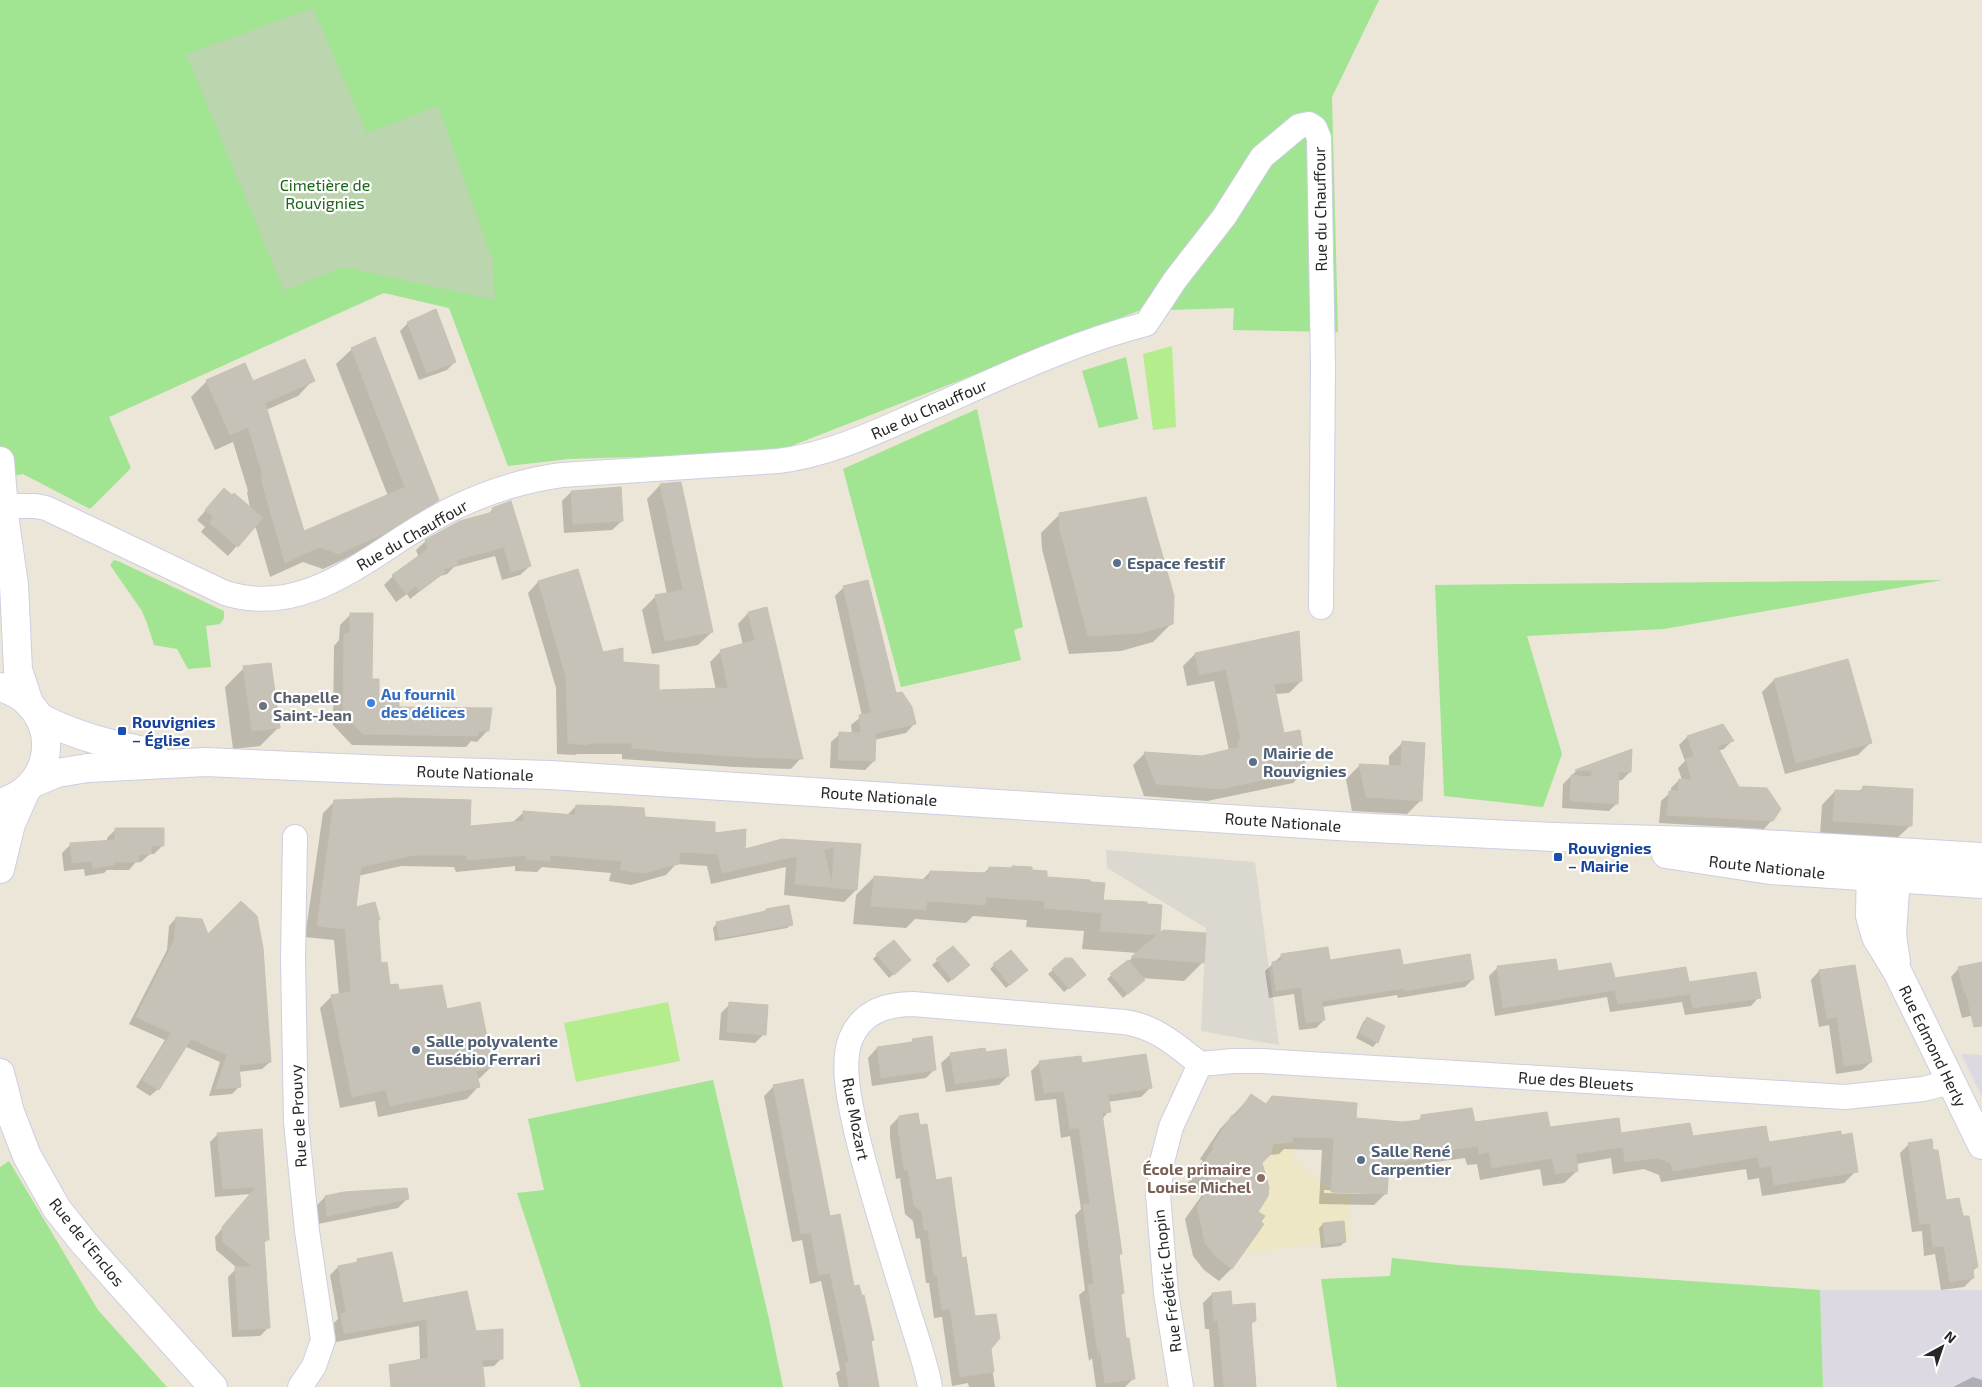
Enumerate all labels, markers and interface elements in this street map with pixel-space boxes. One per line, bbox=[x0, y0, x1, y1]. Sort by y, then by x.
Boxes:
street label: Rue du Chauffour bbox=[1309, 146, 1330, 272]
park label: Cimetière de Rouvignies bbox=[280, 175, 370, 212]
street label: Rue du Chauffour bbox=[868, 374, 990, 443]
street label: Rue du Chauffour bbox=[353, 495, 471, 574]
place label: Espace festif bbox=[1127, 553, 1226, 572]
marker: Espace festif bbox=[1111, 557, 1123, 569]
place label: Au fournil des délices bbox=[381, 684, 465, 721]
place label: Chapelle Saint-Jean bbox=[273, 687, 352, 724]
marker: Au fournil des délices bbox=[365, 697, 377, 709]
marker: Chapelle Saint-Jean bbox=[257, 700, 269, 712]
place label: Rouvignies – Église bbox=[132, 712, 216, 749]
marker: Rouvignies – Église bbox=[116, 725, 128, 737]
place label: Mairie de Rouvignies bbox=[1263, 743, 1347, 780]
marker: Mairie de Rouvignies bbox=[1247, 756, 1259, 768]
street label: Route Nationale bbox=[416, 761, 534, 784]
street label: Route Nationale bbox=[820, 782, 938, 809]
street label: Route Nationale bbox=[1224, 808, 1342, 835]
place label: Rouvignies – Mairie bbox=[1568, 838, 1652, 875]
marker: Rouvignies – Mairie bbox=[1552, 851, 1564, 863]
street label: Route Nationale bbox=[1708, 851, 1826, 882]
street label: Rue Edmond Herly bbox=[1896, 982, 1971, 1110]
place label: Salle polyvalente Eusébio Ferrari bbox=[426, 1031, 558, 1068]
marker: Salle polyvalente Eusébio Ferrari bbox=[410, 1044, 422, 1056]
street label: Rue de Prouvy bbox=[285, 1063, 310, 1168]
street label: Rue des Bleuets bbox=[1518, 1067, 1634, 1094]
street label: Rue Mozart bbox=[839, 1076, 874, 1162]
place label: Salle René Carpentier bbox=[1371, 1141, 1452, 1178]
marker: Salle René Carpentier bbox=[1355, 1154, 1367, 1166]
place label: École primaire Louise Michel bbox=[1142, 1159, 1252, 1196]
marker: École primaire Louise Michel bbox=[1255, 1172, 1267, 1184]
street label: Rue de l'Enclos bbox=[46, 1194, 129, 1290]
street label: Rue Frédéric Chopin bbox=[1148, 1208, 1185, 1354]
north arrow bbox=[1917, 1322, 1967, 1372]
text: N bbox=[1941, 1327, 1960, 1346]

